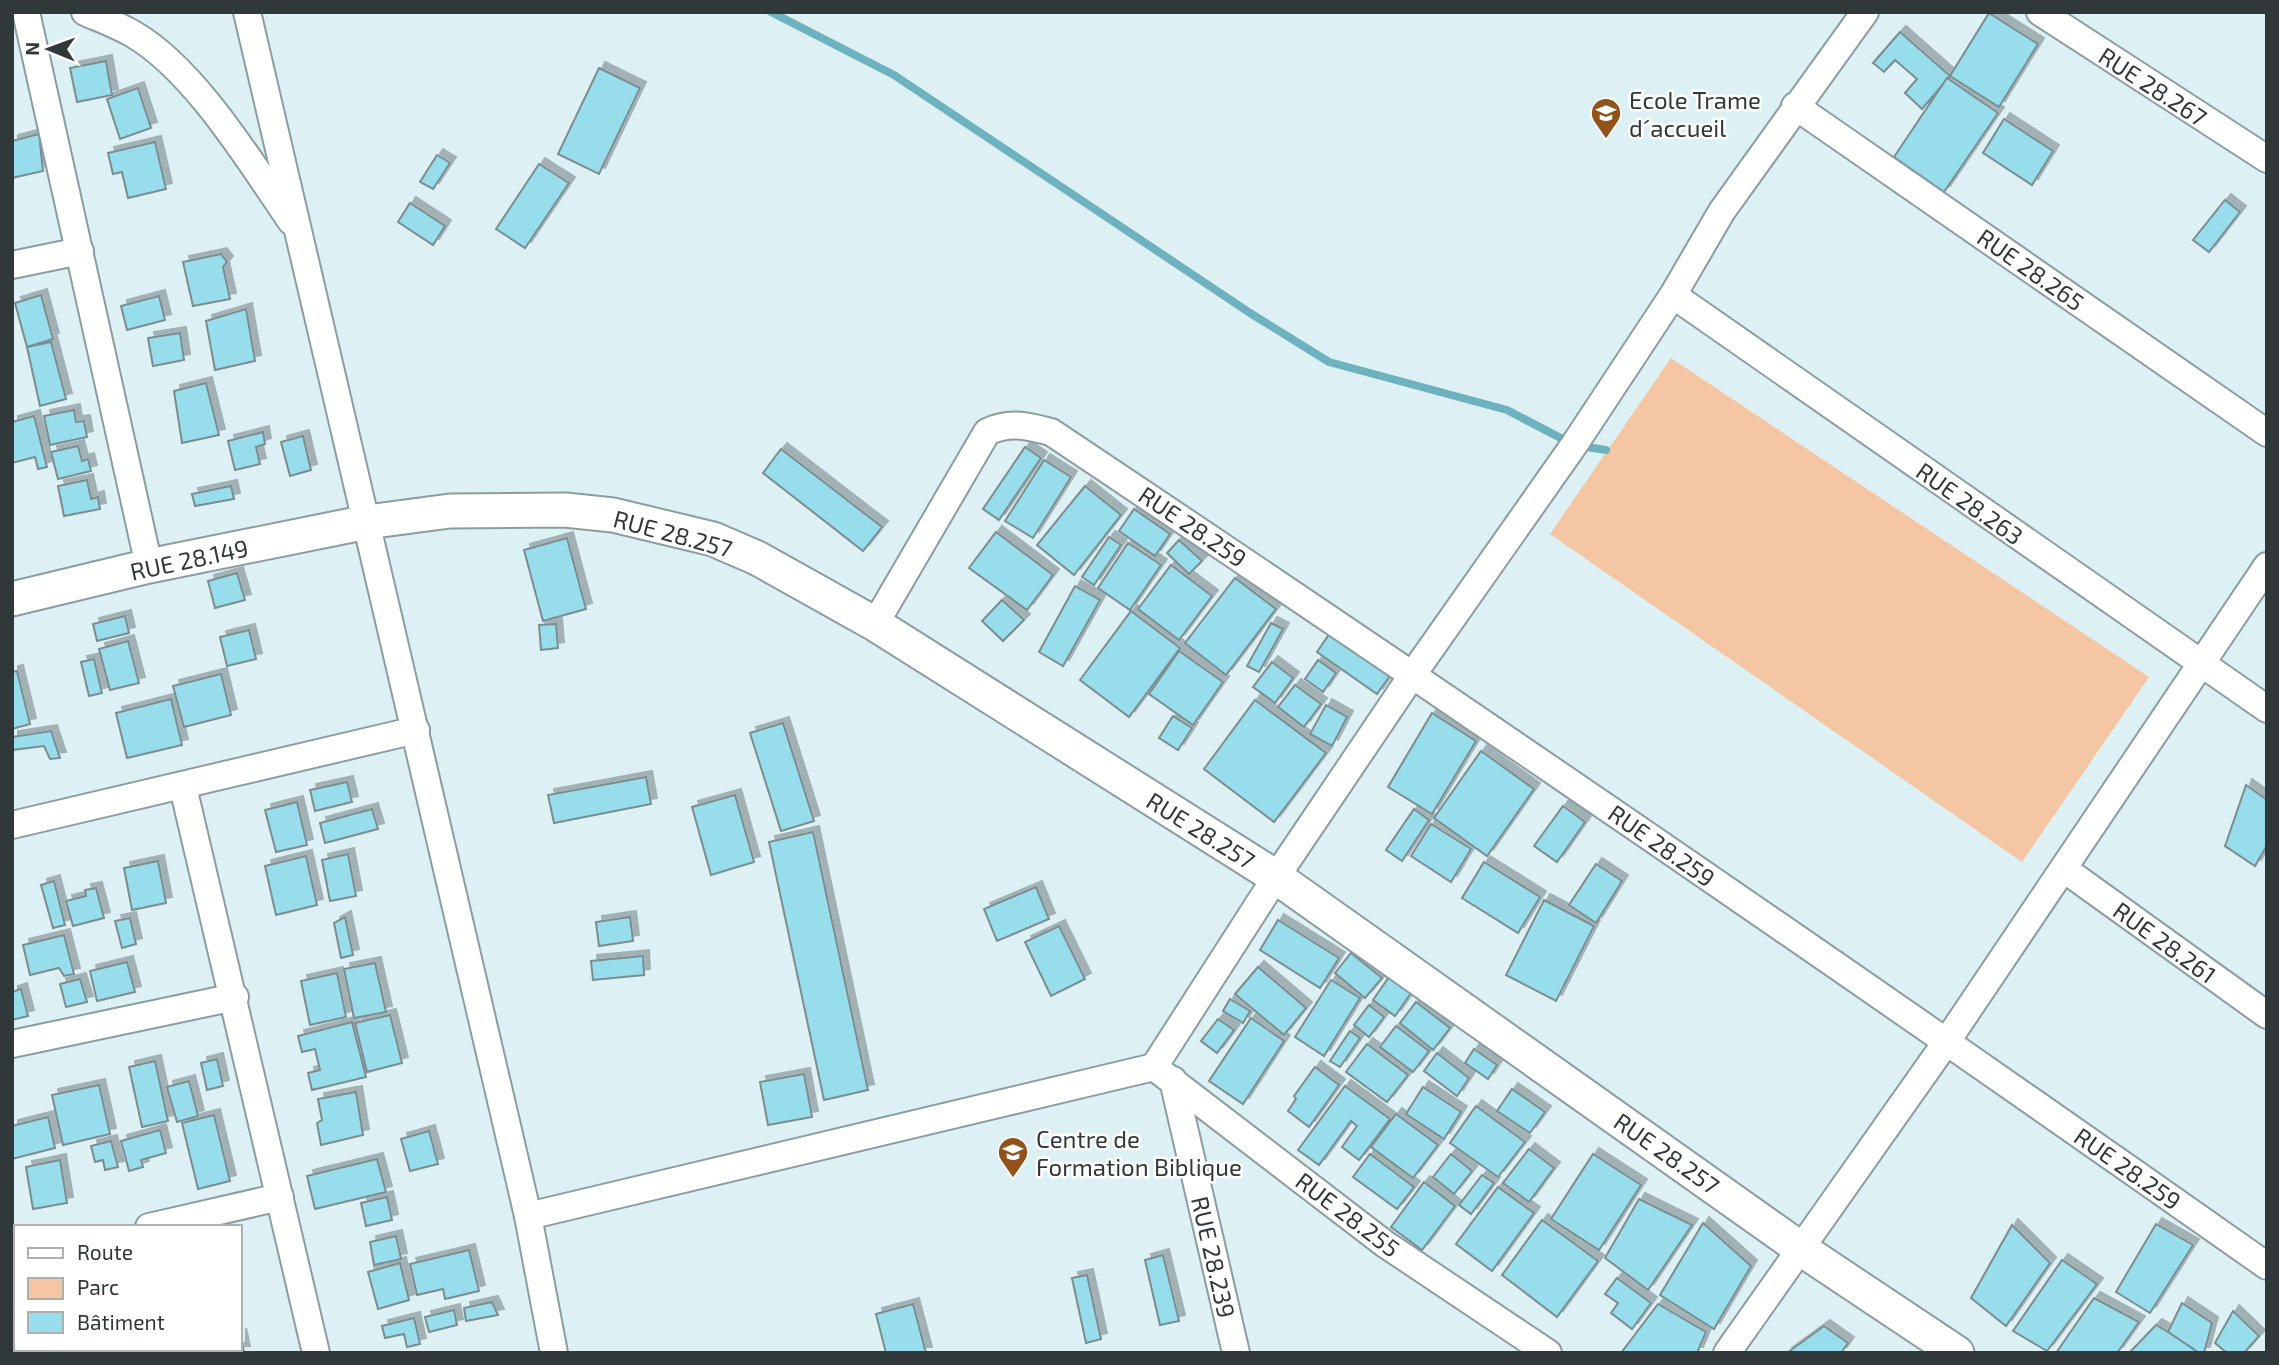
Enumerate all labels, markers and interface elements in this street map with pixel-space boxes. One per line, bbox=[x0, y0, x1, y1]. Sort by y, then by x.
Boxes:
north arrow bbox=[14, 14, 84, 84]
street label: RUE 28.267 bbox=[2094, 40, 2212, 132]
text: N bbox=[20, 42, 43, 56]
place label: Ecole Trame d´accueil bbox=[1629, 85, 1761, 142]
school or university icon: Ecole Trame d´accueil bbox=[1589, 96, 1623, 140]
street label: RUE 28.265 bbox=[1972, 222, 2090, 316]
street label: RUE 28.263 bbox=[1911, 456, 2029, 550]
street label: RUE 28.259 bbox=[1134, 480, 1252, 572]
street label: RUE 28.257 bbox=[610, 503, 736, 563]
street label: RUE 28.149 bbox=[127, 532, 251, 586]
street label: RUE 28.257 bbox=[1142, 785, 1260, 875]
street label: RUE 28.259 bbox=[1603, 798, 1721, 892]
street label: RUE 28.261 bbox=[2108, 895, 2222, 989]
street label: RUE 28.257 bbox=[1609, 1106, 1725, 1200]
street label: RUE 28.259 bbox=[2069, 1121, 2187, 1215]
place label: Centre de Formation Biblique bbox=[1036, 1124, 1242, 1181]
school or university icon: Centre de Formation Biblique bbox=[996, 1135, 1030, 1179]
street label: RUE 28.255 bbox=[1290, 1166, 1406, 1262]
street label: RUE 28.239 bbox=[1186, 1193, 1242, 1321]
legend bbox=[14, 1225, 242, 1351]
text: Route bbox=[77, 1239, 133, 1264]
text: Parc bbox=[77, 1274, 119, 1299]
text: Bâtiment bbox=[77, 1309, 165, 1334]

